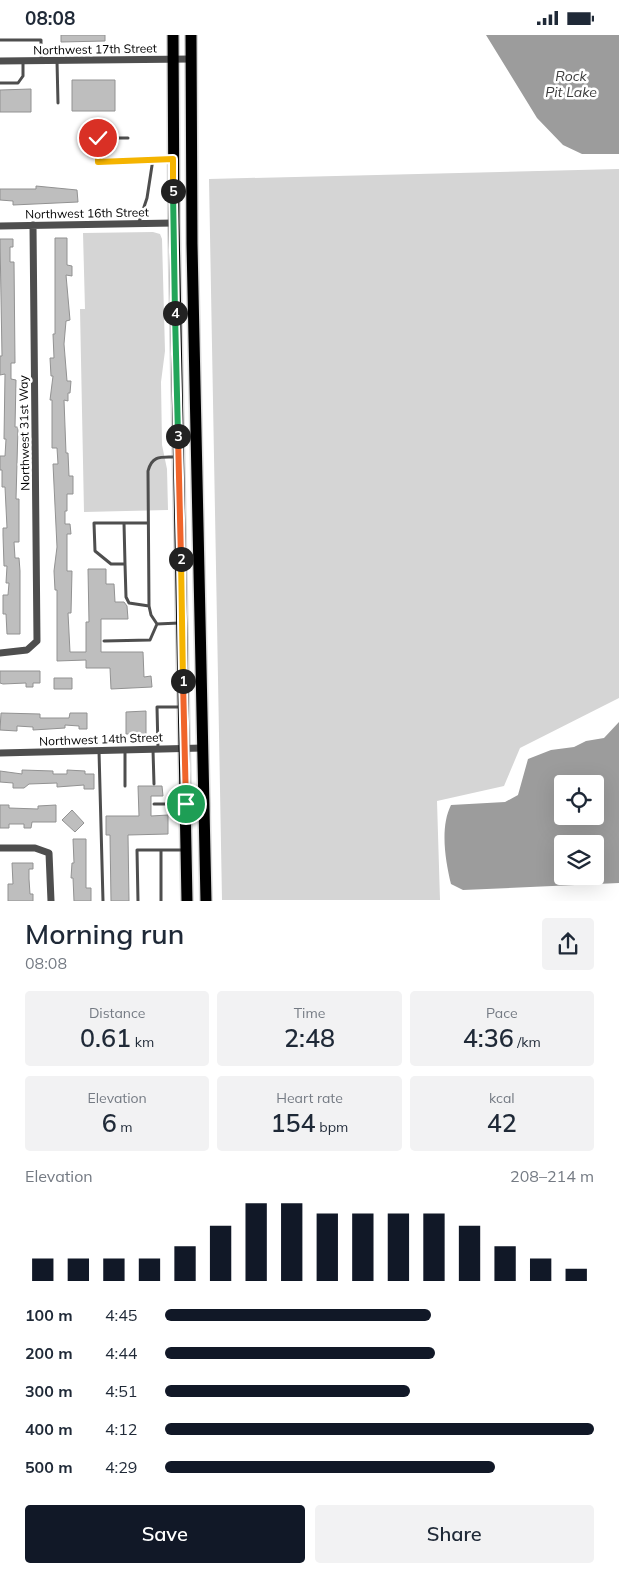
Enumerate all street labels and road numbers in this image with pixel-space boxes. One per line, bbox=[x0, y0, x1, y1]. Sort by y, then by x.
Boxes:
street label: Northwest 17th Street bbox=[33, 40, 157, 58]
street label: Northwest 16th Street bbox=[25, 204, 149, 222]
street label: Northwest 31st Way bbox=[15, 374, 33, 491]
street label: Northwest 14th Street bbox=[39, 729, 163, 749]

